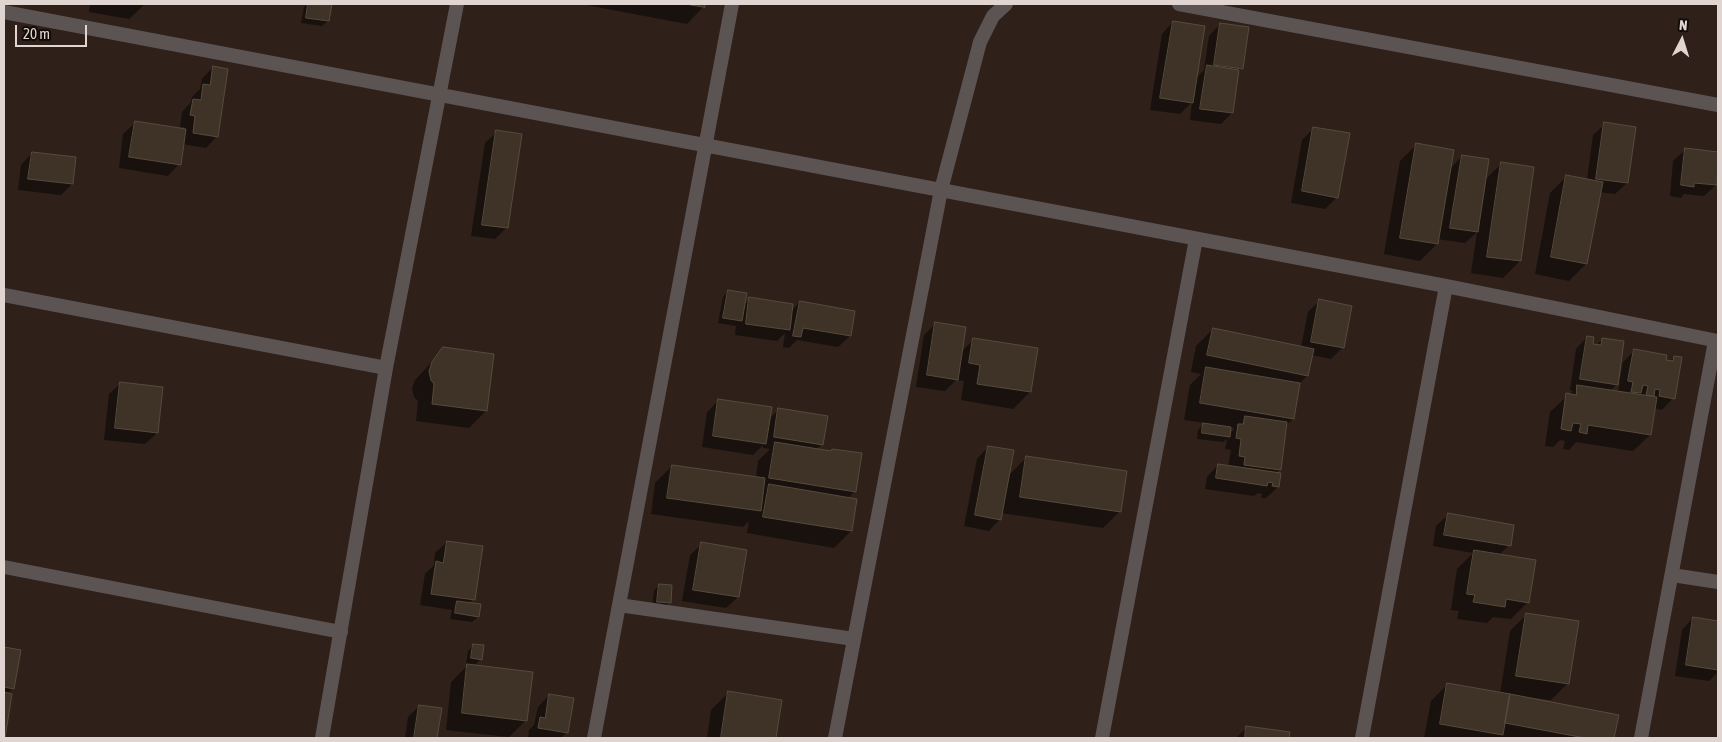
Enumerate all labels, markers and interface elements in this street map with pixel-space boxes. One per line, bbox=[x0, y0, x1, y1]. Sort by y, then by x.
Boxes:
scale bar bbox=[18, 15, 90, 47]
north arrow bbox=[1657, 15, 1707, 65]
text: N bbox=[1678, 17, 1688, 33]
text: 20 m bbox=[23, 25, 50, 42]

